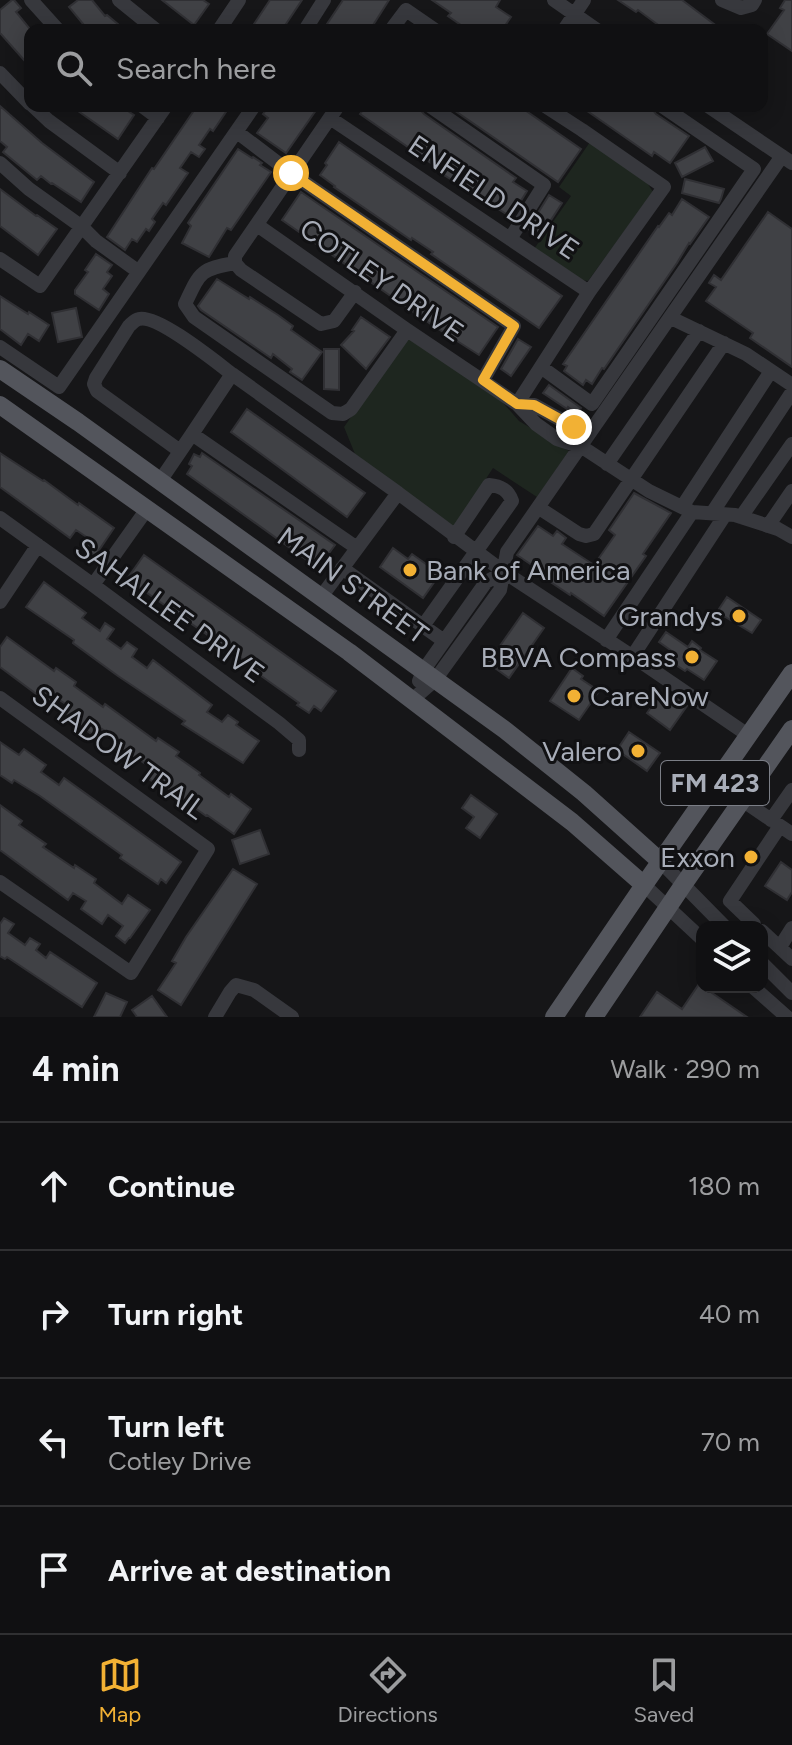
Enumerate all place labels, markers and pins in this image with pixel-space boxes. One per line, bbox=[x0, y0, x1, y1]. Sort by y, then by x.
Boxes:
place label: Bank of America bbox=[426, 553, 630, 587]
marker: Bank of America bbox=[401, 561, 419, 579]
place label: Grandys bbox=[618, 599, 723, 633]
marker: Grandys bbox=[730, 607, 748, 625]
place label: BBVA Compass bbox=[481, 640, 676, 674]
marker: BBVA Compass bbox=[683, 648, 701, 666]
place label: CareNow bbox=[590, 679, 709, 713]
marker: CareNow bbox=[565, 687, 583, 705]
place label: Valero bbox=[542, 734, 622, 768]
marker: Valero bbox=[629, 742, 647, 760]
place label: Exxon bbox=[660, 840, 735, 874]
marker: Exxon bbox=[742, 848, 760, 866]

